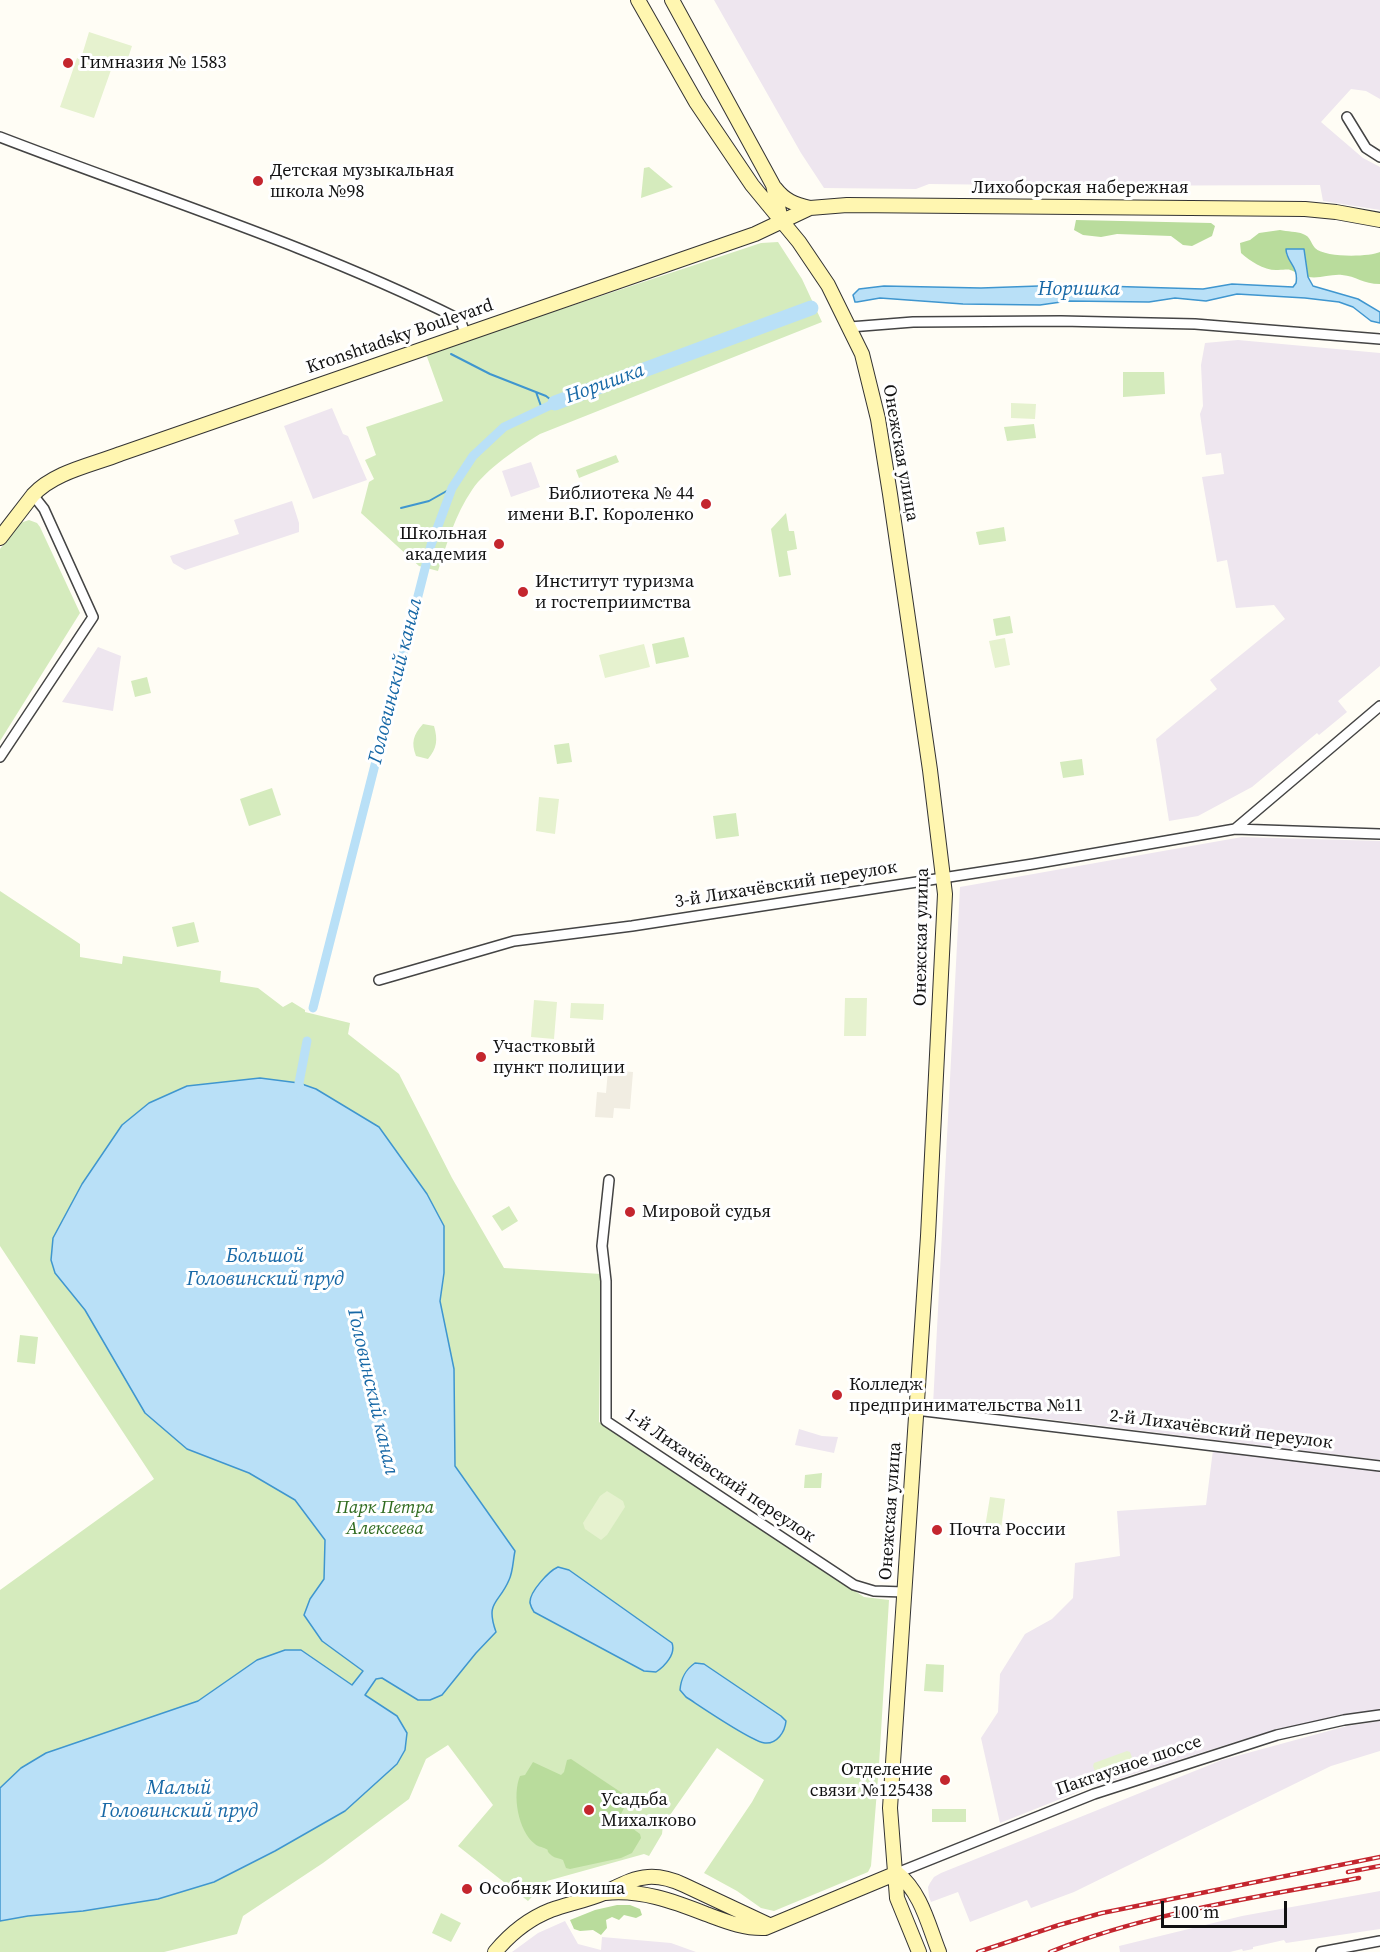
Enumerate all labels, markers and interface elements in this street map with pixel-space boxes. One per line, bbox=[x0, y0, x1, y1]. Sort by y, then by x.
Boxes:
place label: Гимназия № 1583 bbox=[80, 52, 227, 74]
marker: Гимназия № 1583 bbox=[61, 56, 75, 70]
place label: Детская музыкальная школа №98 bbox=[270, 160, 454, 202]
marker: Детская музыкальная школа №98 bbox=[251, 174, 265, 188]
street label: Лихоборская набережная bbox=[971, 177, 1189, 199]
water label: Норишка bbox=[1038, 278, 1120, 302]
street label: Kronshtadsky Boulevard bbox=[304, 295, 496, 379]
water label: Норишка bbox=[562, 359, 648, 409]
street label: Онежская улица bbox=[877, 383, 923, 523]
place label: Библиотека № 44 имени В.Г. Короленко bbox=[507, 483, 694, 526]
marker: Библиотека № 44 имени В.Г. Короленко bbox=[699, 497, 713, 511]
place label: Школьная академия bbox=[400, 523, 487, 566]
marker: Школьная академия bbox=[492, 537, 506, 551]
place label: Институт туризма и гостеприимства bbox=[535, 571, 694, 614]
marker: Институт туризма и гостеприимства bbox=[516, 585, 530, 599]
water label: Головинский канал bbox=[364, 596, 428, 766]
street label: 3-й Лихачёвский переулок bbox=[673, 857, 899, 913]
street label: Онежская улица bbox=[910, 868, 934, 1006]
place label: Участковый пункт полиции bbox=[493, 1036, 625, 1078]
marker: Участковый пункт полиции bbox=[474, 1050, 488, 1064]
place label: Мировой судья bbox=[642, 1201, 771, 1223]
marker: Мировой судья bbox=[623, 1205, 637, 1219]
water label: Большой Головинский пруд bbox=[186, 1245, 344, 1292]
water label: Головинский канал bbox=[341, 1306, 403, 1478]
place label: Колледж предпринимательства №11 bbox=[849, 1374, 1083, 1416]
marker: Колледж предпринимательства №11 bbox=[830, 1388, 844, 1402]
street label: 1-й Лихачёвский переулок bbox=[621, 1404, 819, 1548]
street label: 2-й Лихачёвский переулок bbox=[1108, 1406, 1334, 1454]
street label: Онежская улица bbox=[875, 1441, 907, 1581]
park label: Парк Петра Алексеева bbox=[336, 1497, 434, 1540]
place label: Почта России bbox=[949, 1519, 1066, 1541]
marker: Почта России bbox=[930, 1523, 944, 1537]
street label: Пакгаузное шоссе bbox=[1053, 1731, 1205, 1801]
place label: Отделение связи №125438 bbox=[810, 1759, 933, 1802]
marker: Отделение связи №125438 bbox=[938, 1773, 952, 1787]
water label: Малый Головинский пруд bbox=[100, 1777, 258, 1824]
place label: Усадьба Михалково bbox=[601, 1789, 696, 1832]
marker: Усадьба Михалково bbox=[582, 1803, 596, 1817]
place label: Особняк Иокиша bbox=[479, 1878, 625, 1900]
marker: Особняк Иокиша bbox=[460, 1882, 474, 1896]
scale bar bbox=[1164, 1889, 1290, 1927]
text: 100 m bbox=[1172, 1899, 1219, 1924]

